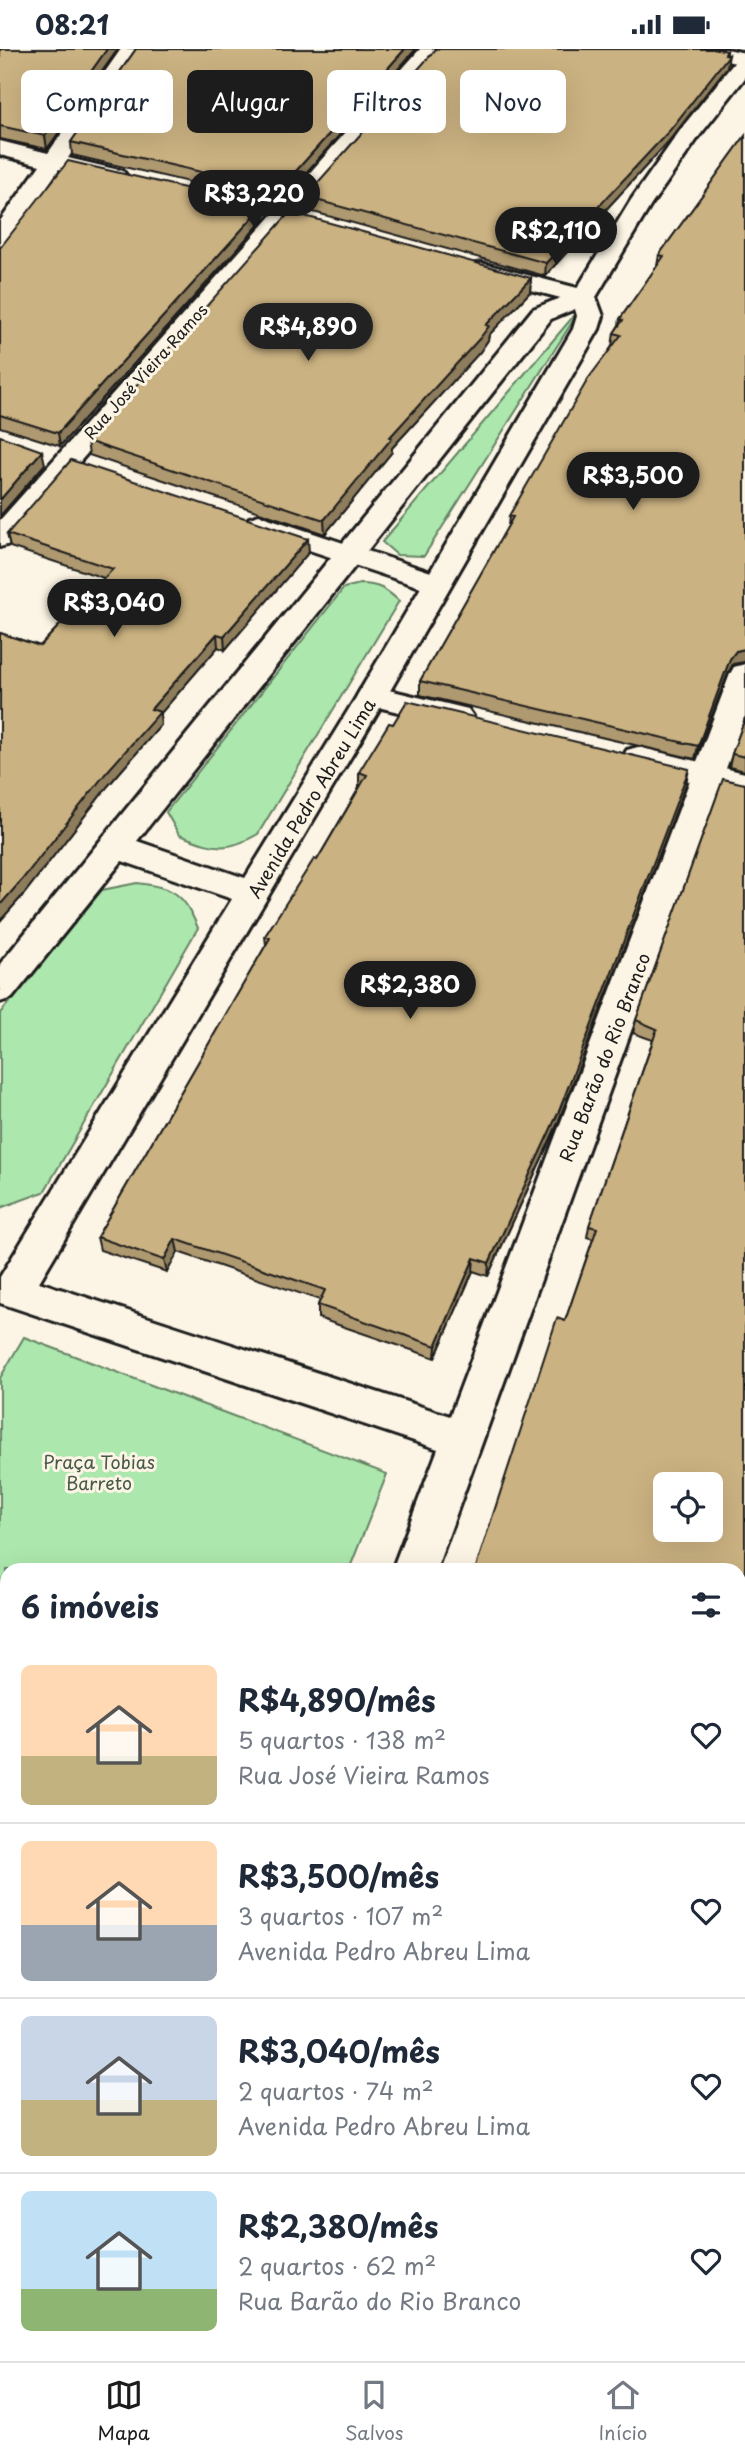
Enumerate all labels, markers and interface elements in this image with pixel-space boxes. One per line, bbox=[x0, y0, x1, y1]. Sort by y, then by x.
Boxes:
text: 08:21 bbox=[35, 5, 109, 44]
chip: Comprar bbox=[21, 70, 173, 133]
chip: Alugar bbox=[187, 70, 313, 133]
chip: Filtros bbox=[327, 70, 446, 133]
chip: Novo bbox=[460, 70, 566, 133]
pin: R$3,220 bbox=[189, 171, 319, 230]
text: R$3,220 bbox=[204, 175, 304, 210]
pin: R$2,110 bbox=[491, 207, 621, 267]
text: R$2,110 bbox=[511, 212, 601, 247]
street label: Rua José Vieira Ramos bbox=[78, 298, 212, 444]
pin: R$4,890 bbox=[243, 303, 373, 363]
text: R$4,890 bbox=[259, 308, 357, 343]
pin: R$3,500 bbox=[568, 453, 698, 512]
text: R$3,500 bbox=[583, 457, 683, 492]
pin: R$3,040 bbox=[49, 579, 179, 639]
text: R$3,040 bbox=[63, 584, 165, 619]
street label: Avenida Pedro Abreu Lima bbox=[241, 693, 382, 903]
street label: Rua Barão do Rio Branco bbox=[552, 949, 656, 1165]
pin: R$2,380 bbox=[345, 961, 475, 1021]
text: R$2,380 bbox=[360, 966, 460, 1001]
park label: Praça Tobias Barreto bbox=[43, 1448, 155, 1496]
map controls bbox=[653, 1472, 723, 1542]
button: locate bbox=[653, 1472, 723, 1542]
text: 6 imóveis bbox=[21, 1583, 159, 1628]
icon: filters bbox=[687, 1586, 725, 1624]
text: R$4,890/mês bbox=[238, 1677, 436, 1722]
icon: home bbox=[77, 1693, 161, 1777]
icon: heart bbox=[687, 1716, 725, 1754]
text: 5 quartos · 138 m² bbox=[238, 1722, 446, 1757]
text: Rua José Vieira Ramos bbox=[238, 1757, 489, 1792]
text: R$3,500/mês bbox=[238, 1853, 439, 1898]
icon: home bbox=[77, 1869, 161, 1953]
icon: heart bbox=[687, 1892, 725, 1930]
text: 3 quartos · 107 m² bbox=[238, 1898, 443, 1933]
text: Avenida Pedro Abreu Lima bbox=[238, 1933, 530, 1968]
text: R$3,040/mês bbox=[238, 2028, 440, 2073]
icon: home bbox=[77, 2044, 161, 2128]
icon: heart bbox=[687, 2067, 725, 2105]
text: 2 quartos · 74 m² bbox=[238, 2073, 434, 2108]
text: Avenida Pedro Abreu Lima bbox=[238, 2108, 530, 2143]
text: R$2,380/mês bbox=[238, 2203, 438, 2248]
icon: home bbox=[77, 2219, 161, 2303]
icon: heart bbox=[687, 2242, 725, 2280]
text: 2 quartos · 62 m² bbox=[238, 2248, 436, 2283]
text: Rua Barão do Rio Branco bbox=[238, 2283, 521, 2318]
tab: Mapa bbox=[98, 2376, 150, 2446]
tab: Salvos bbox=[345, 2376, 404, 2446]
tab: Início bbox=[599, 2376, 647, 2446]

